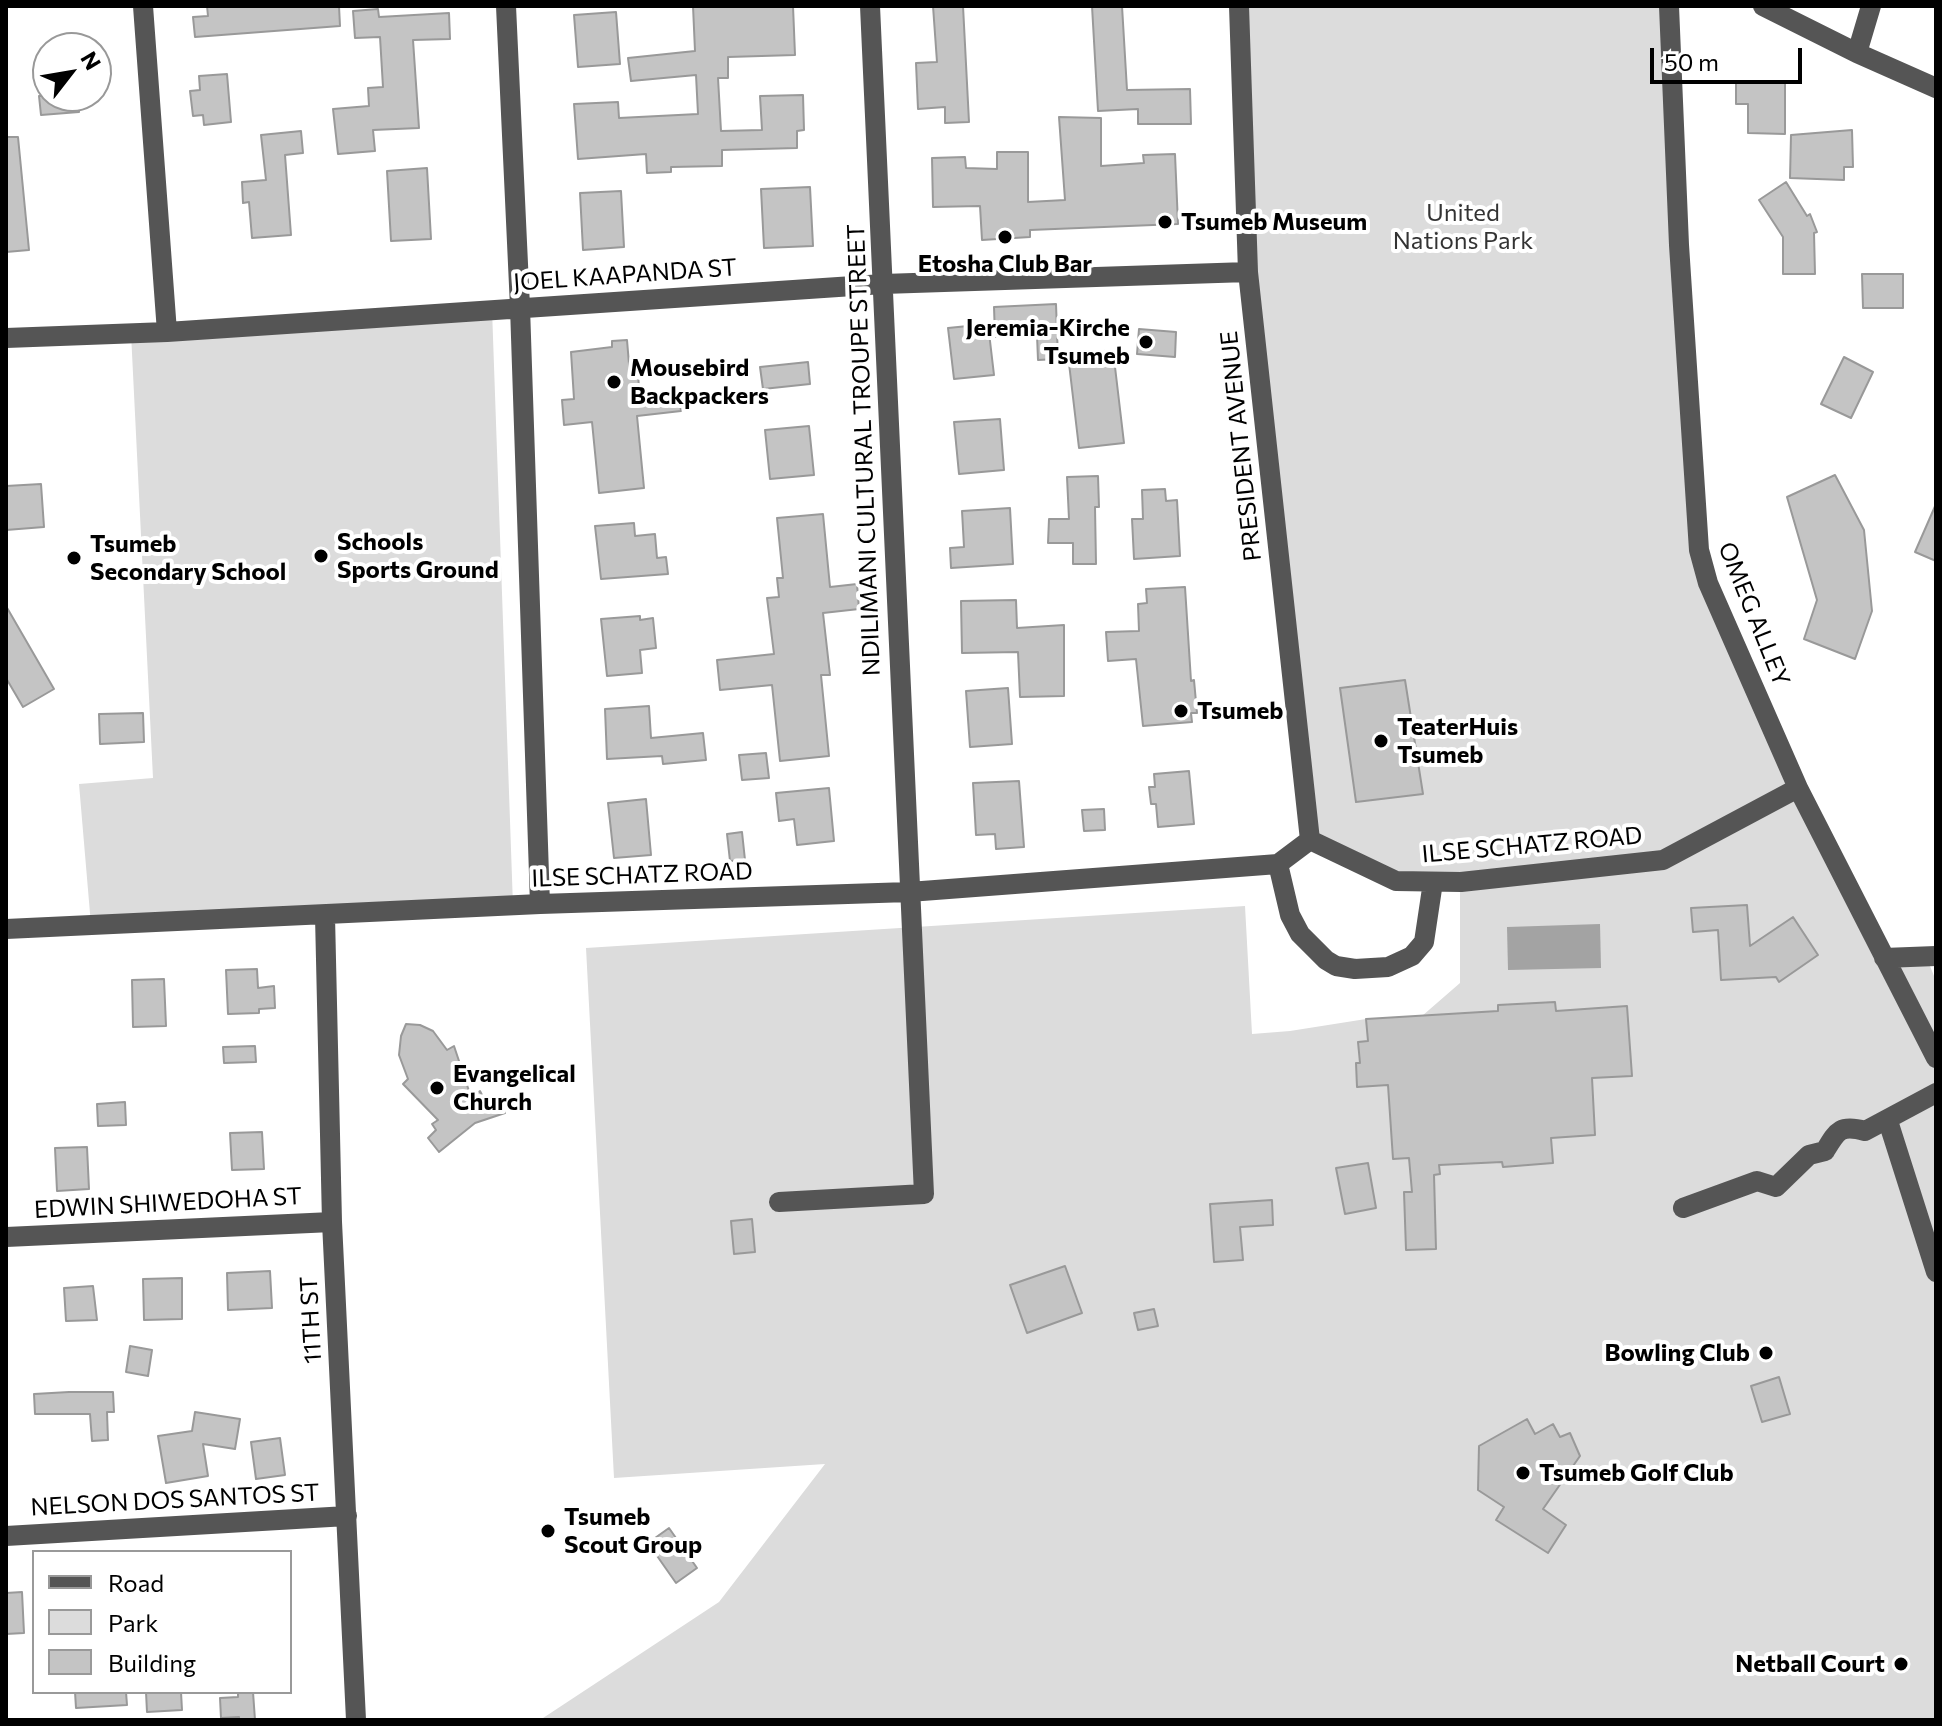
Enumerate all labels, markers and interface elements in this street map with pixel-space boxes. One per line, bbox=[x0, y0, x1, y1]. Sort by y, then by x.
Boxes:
north arrow bbox=[32, 32, 112, 112]
scale bar bbox=[1654, 32, 1806, 82]
text: N bbox=[75, 46, 107, 74]
text: 50 m bbox=[1664, 47, 1719, 76]
park label: United Nations Park bbox=[1393, 199, 1533, 255]
place label: Tsumeb Museum bbox=[1181, 208, 1367, 236]
marker: Tsumeb Museum bbox=[1156, 213, 1174, 231]
street label: NDILIMANI CULTURAL TROUPE STREET bbox=[842, 223, 886, 677]
marker: Etosha Club Bar bbox=[996, 228, 1014, 246]
place label: Etosha Club Bar bbox=[918, 250, 1092, 278]
street label: JOEL KAAPANDA ST bbox=[512, 253, 738, 297]
place label: Jeremia-Kirche Tsumeb bbox=[966, 314, 1130, 370]
street label: PRESIDENT AVENUE bbox=[1215, 329, 1267, 563]
marker: Jeremia-Kirche Tsumeb bbox=[1137, 333, 1155, 351]
place label: Mousebird Backpackers bbox=[630, 354, 769, 410]
marker: Mousebird Backpackers bbox=[605, 373, 623, 391]
place label: Schools Sports Ground bbox=[337, 528, 499, 584]
place label: Tsumeb Secondary School bbox=[90, 530, 286, 586]
street label: OMEG ALLEY bbox=[1712, 538, 1796, 690]
marker: Schools Sports Ground bbox=[312, 547, 330, 565]
marker: Tsumeb Secondary School bbox=[65, 549, 83, 567]
place label: Tsumeb bbox=[1197, 697, 1284, 725]
marker: Tsumeb bbox=[1172, 702, 1190, 720]
place label: TeaterHuis Tsumeb bbox=[1397, 713, 1518, 769]
marker: TeaterHuis Tsumeb bbox=[1372, 732, 1390, 750]
street label: ILSE SCHATZ ROAD bbox=[1421, 821, 1643, 869]
street label: ILSE SCHATZ ROAD bbox=[531, 857, 753, 893]
place label: Evangelical Church bbox=[453, 1060, 576, 1116]
marker: Evangelical Church bbox=[428, 1079, 446, 1097]
street label: EDWIN SHIWEDOHA ST bbox=[33, 1182, 303, 1224]
street label: 11TH ST bbox=[294, 1275, 328, 1365]
place label: Bowling Club bbox=[1605, 1339, 1750, 1367]
marker: Bowling Club bbox=[1757, 1344, 1775, 1362]
place label: Tsumeb Golf Club bbox=[1539, 1459, 1734, 1487]
marker: Tsumeb Golf Club bbox=[1514, 1464, 1532, 1482]
street label: NELSON DOS SANTOS ST bbox=[30, 1478, 320, 1522]
place label: Tsumeb Scout Group bbox=[564, 1503, 702, 1559]
marker: Tsumeb Scout Group bbox=[539, 1522, 557, 1540]
legend bbox=[32, 1550, 292, 1694]
text: Road bbox=[108, 1568, 164, 1597]
text: Park bbox=[108, 1608, 158, 1637]
text: Building bbox=[108, 1648, 196, 1677]
place label: Netball Court bbox=[1735, 1650, 1885, 1678]
marker: Netball Court bbox=[1892, 1655, 1910, 1673]

